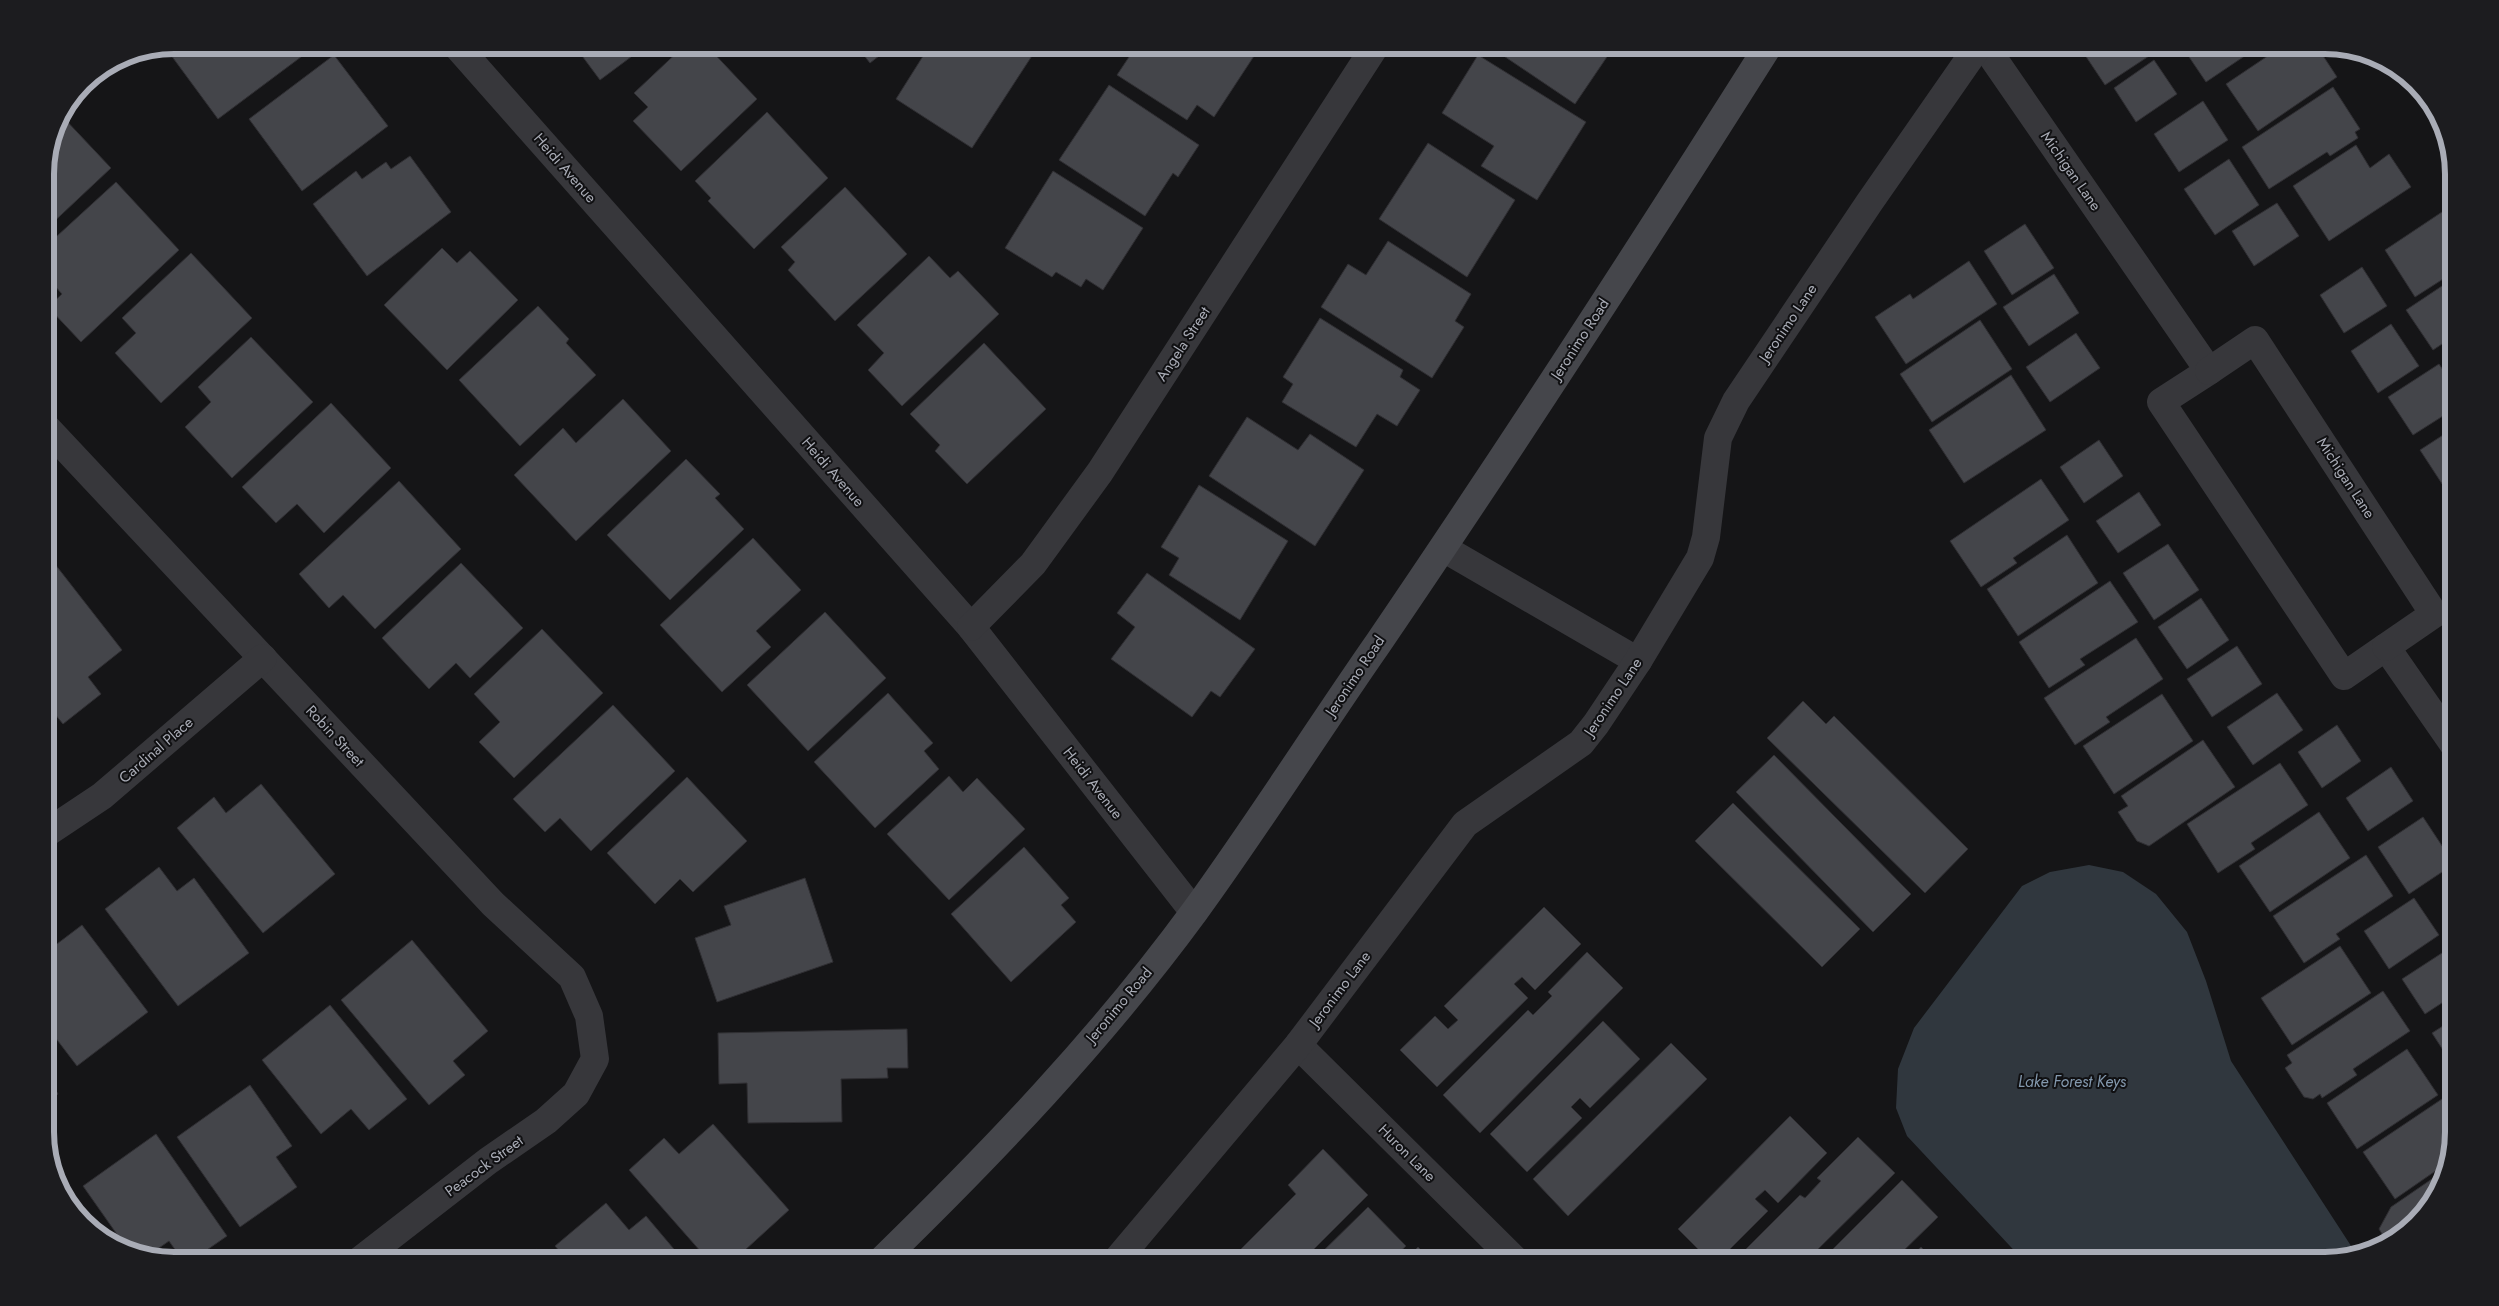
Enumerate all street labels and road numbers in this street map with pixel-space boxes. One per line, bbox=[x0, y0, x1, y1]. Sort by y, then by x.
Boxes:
street label: Michigan Lane bbox=[2035, 127, 2107, 216]
street label: Heidi Avenue bbox=[528, 128, 602, 208]
street label: Jeronimo Lane bbox=[1753, 279, 1822, 368]
street label: Jeronimo Road bbox=[1544, 294, 1615, 386]
street label: Angela Street bbox=[1151, 302, 1216, 386]
street label: Heidi Avenue bbox=[796, 432, 870, 512]
street label: Michigan Lane bbox=[2312, 433, 2381, 523]
street label: Jeronimo Road bbox=[1319, 631, 1390, 722]
street label: Jeronimo Lane bbox=[1578, 653, 1647, 742]
street label: Robin Street bbox=[301, 700, 370, 772]
street label: Cardinal Place bbox=[114, 711, 198, 788]
street label: Heidi Avenue bbox=[1058, 742, 1128, 824]
street label: Jeronimo Lane bbox=[1303, 946, 1376, 1033]
street label: Jeronimo Road bbox=[1079, 962, 1157, 1049]
street label: Huron Lane bbox=[1373, 1119, 1441, 1187]
street label: Peacock Street bbox=[440, 1130, 528, 1202]

